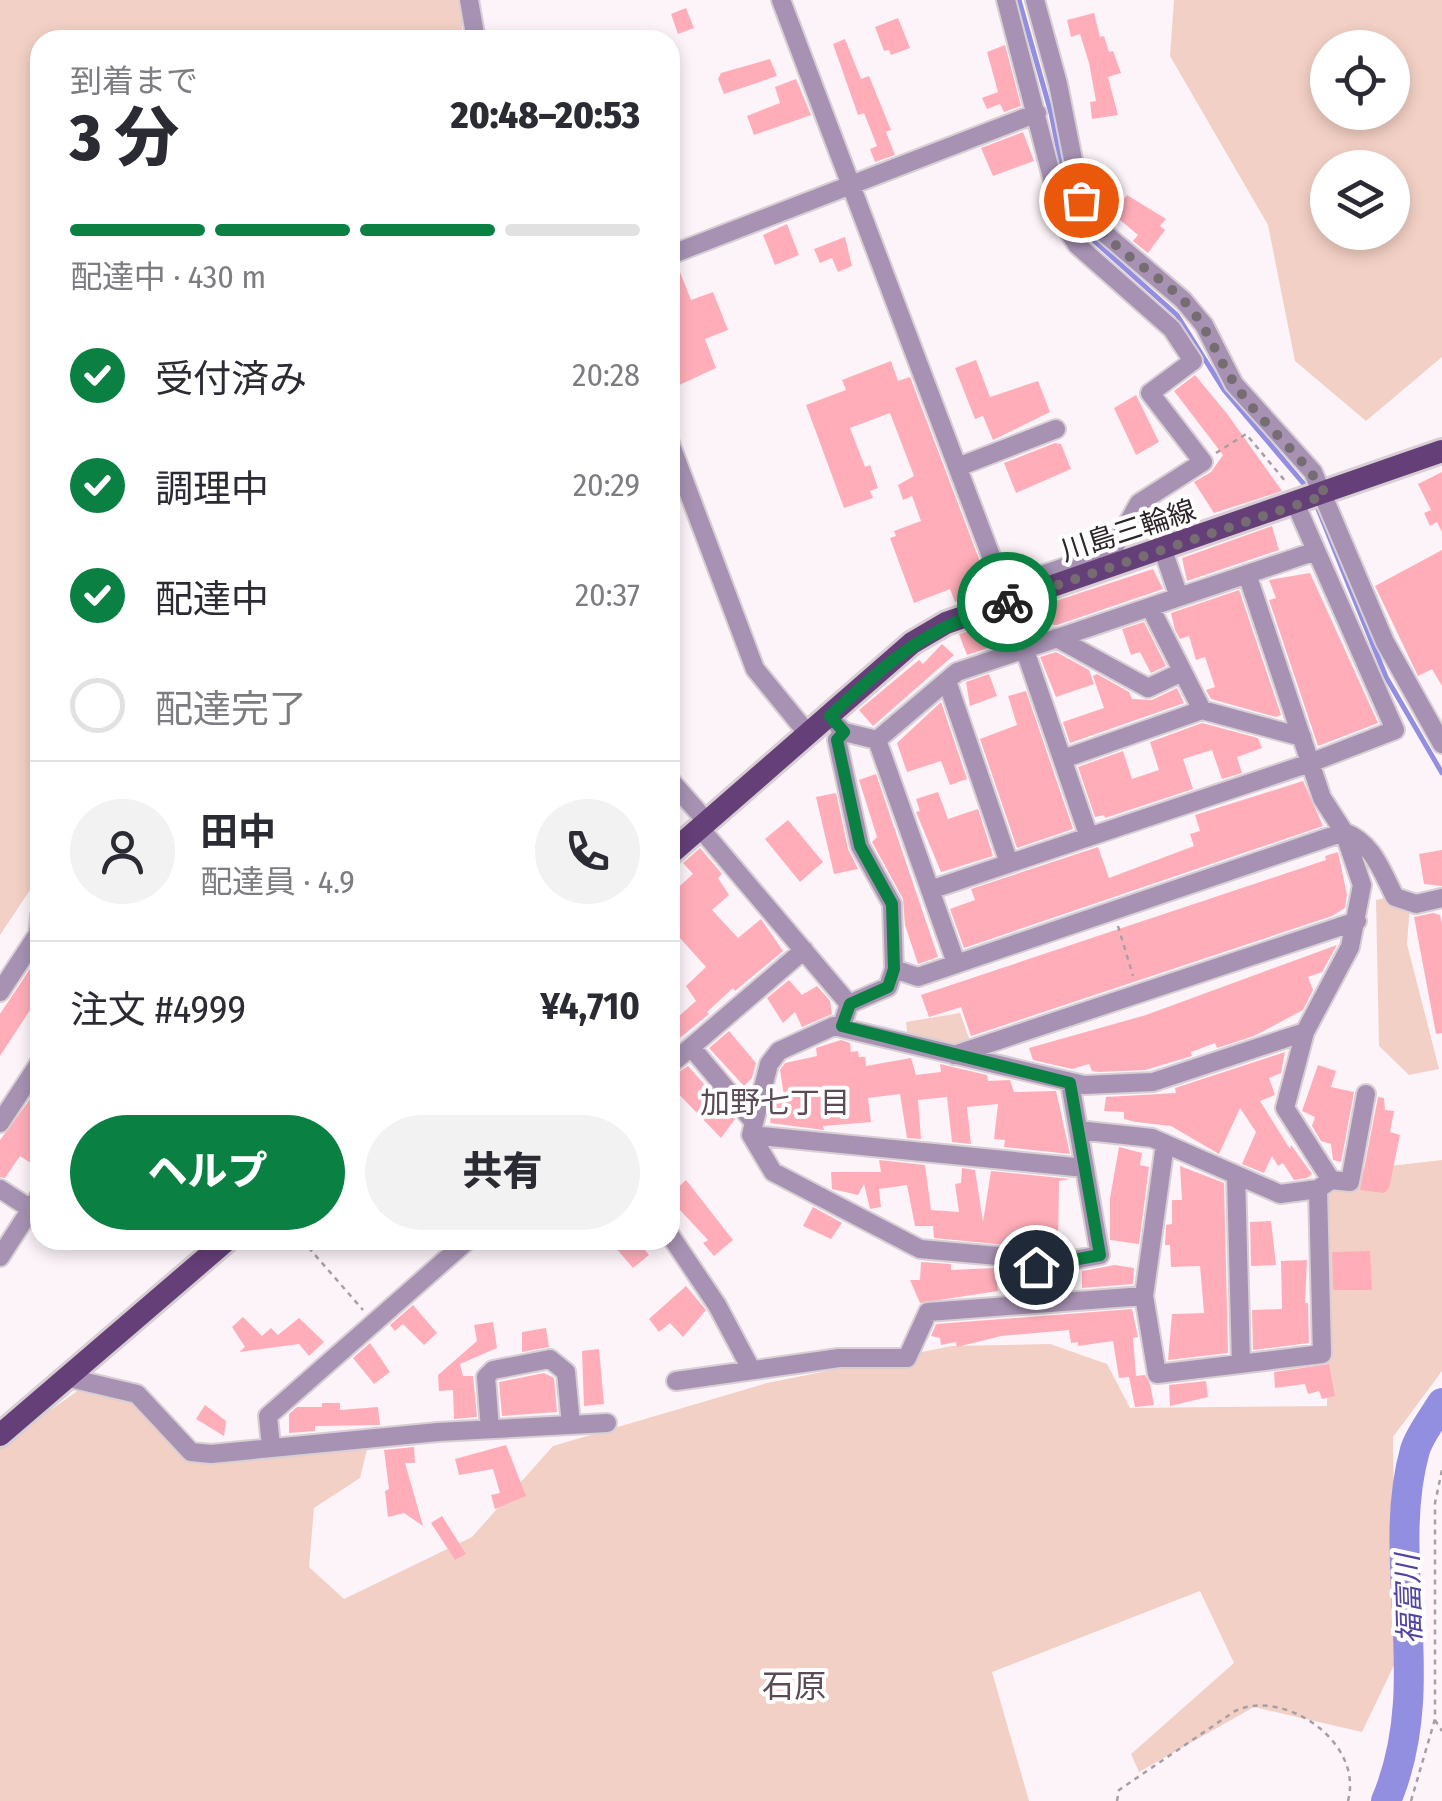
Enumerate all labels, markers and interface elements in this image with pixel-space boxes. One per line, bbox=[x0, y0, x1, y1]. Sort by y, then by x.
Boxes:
map controls bbox=[1310, 30, 1410, 250]
button: locate bbox=[1310, 30, 1410, 130]
text: 到着まで bbox=[70, 62, 198, 100]
text: 20:48–20:53 bbox=[451, 92, 640, 138]
text: 3 分 bbox=[70, 99, 179, 177]
button: layers bbox=[1310, 150, 1410, 250]
pin bbox=[1039, 158, 1124, 243]
icon: bag bbox=[1054, 173, 1109, 228]
text: 配達中 · 430 m bbox=[70, 258, 266, 296]
icon: check bbox=[70, 348, 125, 403]
text: 受付済み bbox=[155, 356, 307, 402]
text: 20:28 bbox=[572, 356, 640, 394]
icon: check bbox=[70, 458, 125, 513]
text: 調理中 bbox=[155, 466, 269, 512]
text: 20:29 bbox=[573, 466, 640, 504]
street label: 川島三輪線 bbox=[1056, 493, 1200, 568]
courier bbox=[957, 552, 1057, 652]
icon: check bbox=[70, 568, 125, 623]
icon: bike bbox=[980, 575, 1035, 630]
text: 配達中 bbox=[155, 576, 269, 622]
text: 20:37 bbox=[575, 576, 640, 614]
text: 配達完了 bbox=[155, 686, 307, 732]
button: person bbox=[70, 799, 175, 904]
button: phone bbox=[535, 799, 640, 904]
text: 田中 bbox=[200, 809, 276, 855]
text: 配達員 · 4.9 bbox=[200, 863, 355, 901]
text: ¥4,710 bbox=[540, 983, 640, 1029]
text: 注文 #4999 bbox=[70, 987, 246, 1033]
district label: 加野七丁目 bbox=[700, 1085, 850, 1121]
button: ヘルプ bbox=[70, 1115, 345, 1230]
button: 共有 bbox=[365, 1115, 640, 1230]
pin bbox=[994, 1225, 1079, 1310]
icon: home bbox=[1009, 1240, 1064, 1295]
water label: 福富川 bbox=[1389, 1550, 1429, 1645]
district label: 石原 bbox=[762, 1667, 826, 1705]

